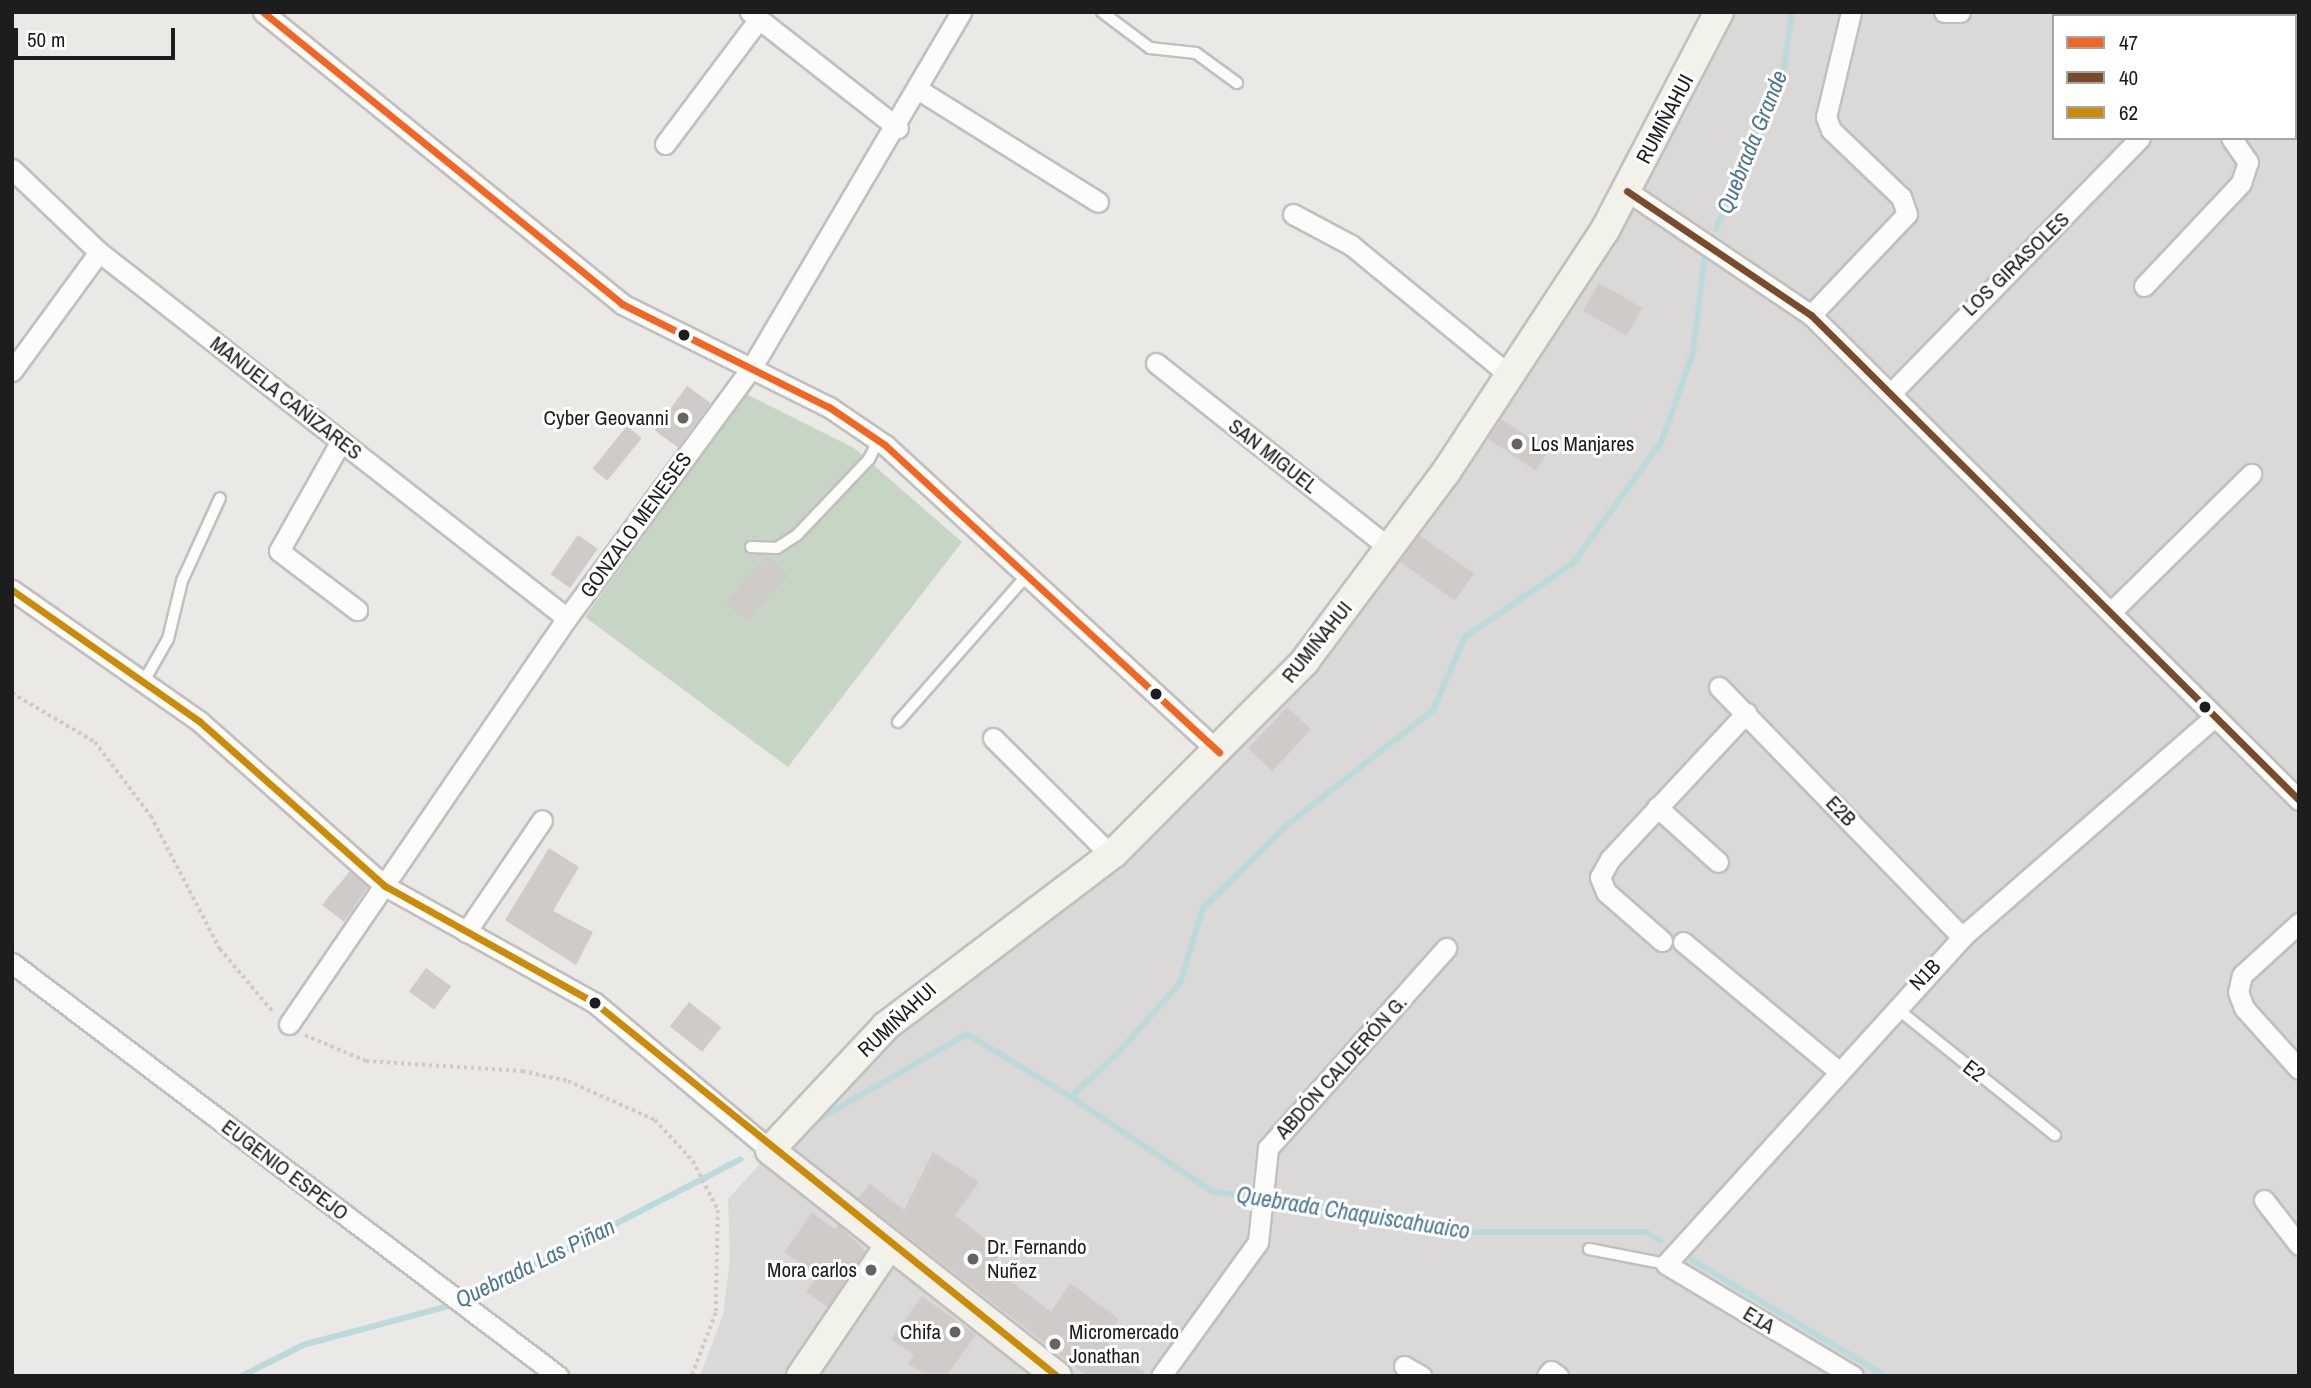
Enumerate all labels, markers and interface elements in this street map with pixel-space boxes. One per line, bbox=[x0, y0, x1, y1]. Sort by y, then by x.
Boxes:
scale bar bbox=[18, 14, 178, 58]
legend bbox=[2052, 14, 2297, 140]
text: 50 m bbox=[27, 25, 65, 54]
text: 47 bbox=[2119, 28, 2138, 57]
text: 40 bbox=[2119, 63, 2138, 92]
water label: Quebrada Grande bbox=[1711, 66, 1793, 218]
street label: RUMIÑAHUI bbox=[1631, 70, 1699, 168]
text: 62 bbox=[2119, 98, 2138, 127]
street label: LOS GIRASOLES bbox=[1957, 207, 2075, 321]
unlabelled marker bbox=[677, 328, 691, 342]
street label: MANUELA CAÑIZARES bbox=[205, 331, 367, 465]
place label: Cyber Geovanni bbox=[544, 405, 669, 431]
marker: Cyber Geovanni bbox=[675, 410, 691, 426]
street label: SAN MIGUEL bbox=[1223, 413, 1323, 499]
place label: Los Manjares bbox=[1531, 431, 1634, 457]
marker: Los Manjares bbox=[1509, 436, 1525, 452]
street label: GONZALO MENESES bbox=[575, 448, 697, 602]
street label: RUMIÑAHUI bbox=[1277, 596, 1357, 688]
unlabelled marker bbox=[1149, 687, 1163, 701]
unlabelled marker bbox=[2198, 700, 2212, 714]
street label: E2B bbox=[1821, 791, 1861, 831]
street label: N1B bbox=[1904, 954, 1946, 996]
street label: RUMIÑAHUI bbox=[853, 978, 941, 1062]
street label: ABDÓN CALDERÓN G. bbox=[1270, 990, 1412, 1144]
unlabelled marker bbox=[588, 996, 602, 1010]
street label: E2 bbox=[1958, 1055, 1990, 1087]
street label: EUGENIO ESPEJO bbox=[217, 1114, 353, 1226]
water label: Quebrada Chaquiscahuaico bbox=[1234, 1181, 1472, 1245]
water label: Quebrada Las Piñan bbox=[451, 1212, 619, 1314]
place label: Dr. Fernando Nuñez bbox=[987, 1234, 1087, 1284]
marker: Dr. Fernando Nuñez bbox=[965, 1251, 981, 1267]
place label: Mora carlos bbox=[767, 1257, 857, 1283]
marker: Mora carlos bbox=[863, 1262, 879, 1278]
street label: E1A bbox=[1739, 1301, 1779, 1339]
place label: Chifa bbox=[900, 1319, 941, 1345]
place label: Micromercado Jonathan bbox=[1069, 1319, 1179, 1369]
marker: Chifa bbox=[947, 1324, 963, 1340]
marker: Micromercado Jonathan bbox=[1047, 1336, 1063, 1352]

